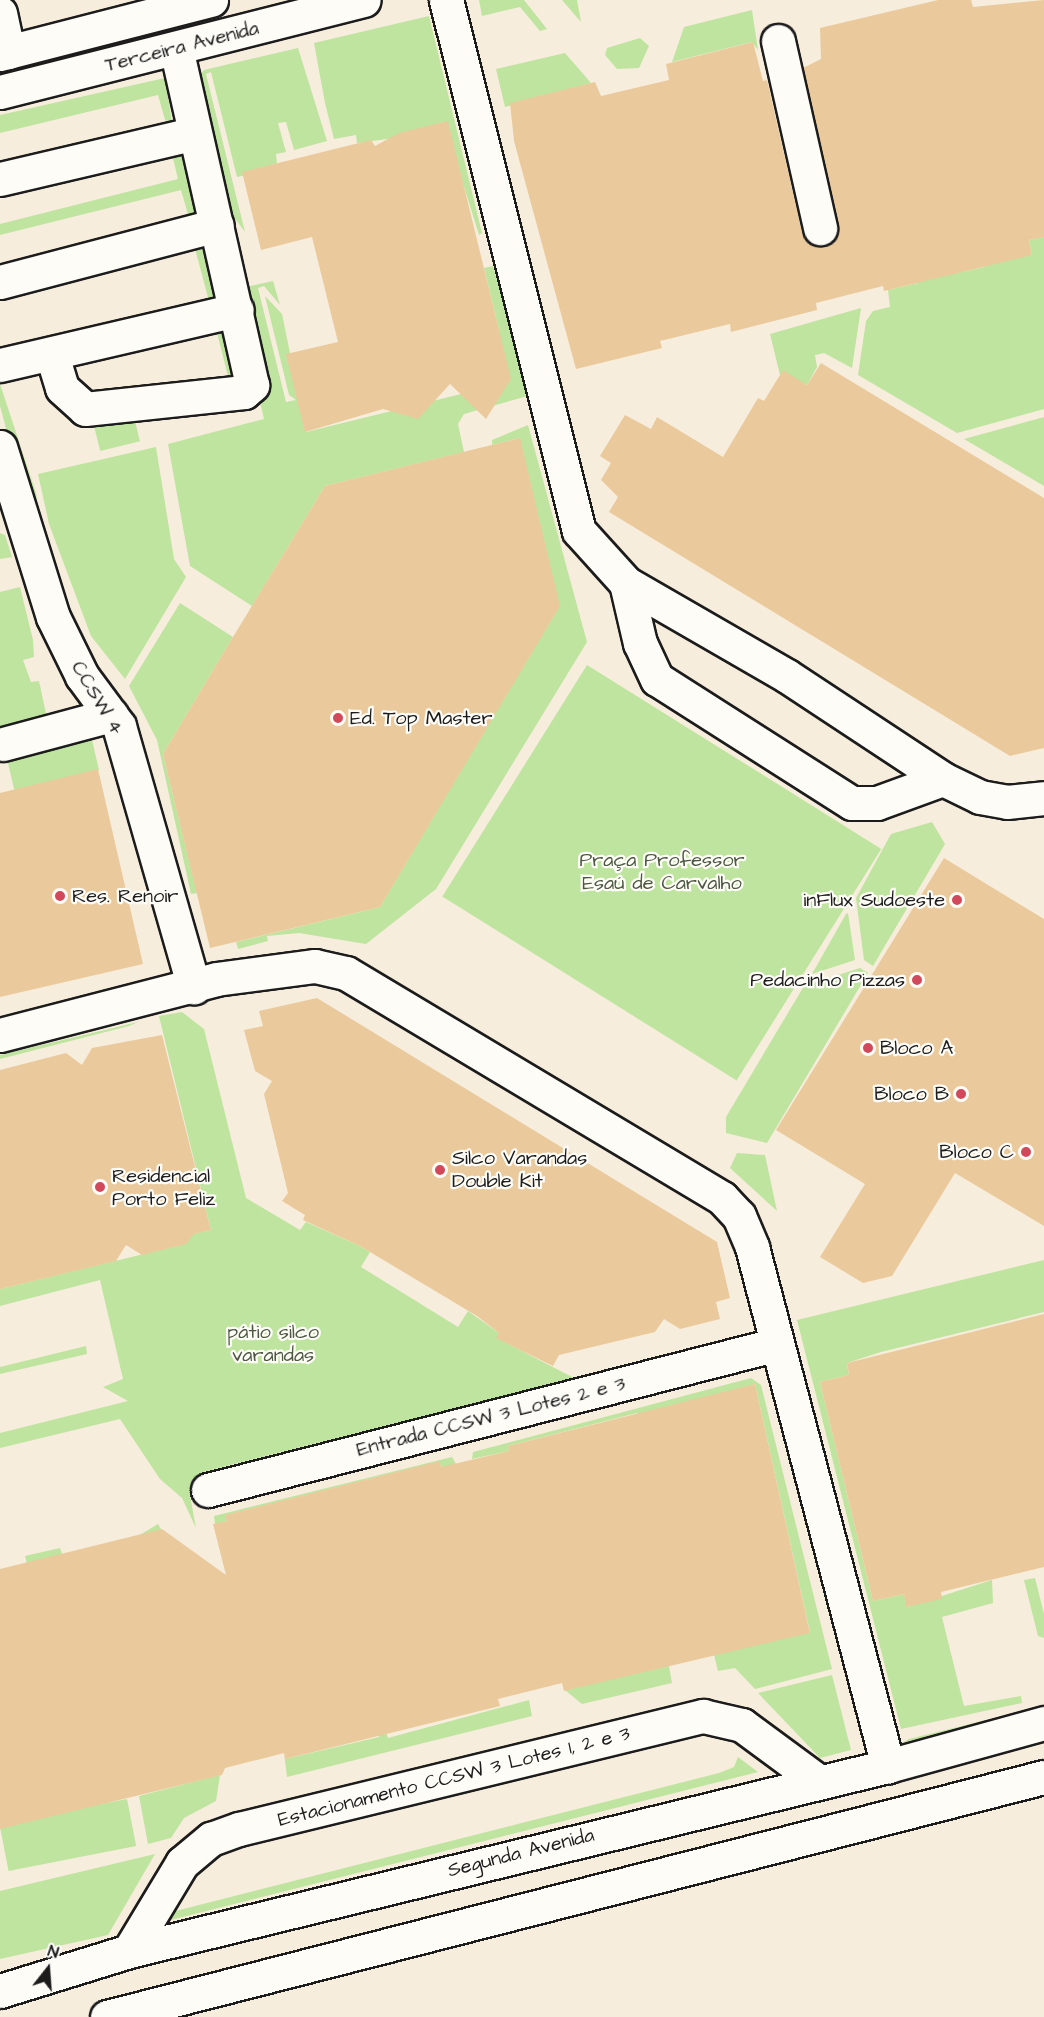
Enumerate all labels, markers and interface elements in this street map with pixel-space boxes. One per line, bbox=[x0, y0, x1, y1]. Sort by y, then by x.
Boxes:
street label: Terceira Avenida bbox=[103, 16, 261, 78]
street label: CCSW 4 bbox=[66, 657, 128, 739]
place label: Ed. Top Master bbox=[350, 706, 492, 730]
marker: Ed. Top Master bbox=[331, 711, 345, 725]
park label: Praça Professor Esaú de Carvalho bbox=[580, 849, 744, 896]
place label: Res. Renoir bbox=[72, 884, 178, 908]
place label: inFlux Sudoeste bbox=[803, 888, 945, 912]
marker: Res. Renoir bbox=[53, 889, 67, 903]
marker: inFlux Sudoeste bbox=[950, 893, 964, 907]
place label: Pedacinho Pizzas bbox=[750, 968, 905, 992]
marker: Pedacinho Pizzas bbox=[910, 973, 924, 987]
place label: Bloco A bbox=[880, 1036, 953, 1060]
marker: Bloco A bbox=[861, 1041, 875, 1055]
place label: Bloco B bbox=[874, 1082, 949, 1106]
marker: Bloco B bbox=[954, 1087, 968, 1101]
place label: Bloco C bbox=[939, 1140, 1014, 1164]
marker: Bloco C bbox=[1019, 1145, 1033, 1159]
place label: Silco Varandas Double Kit bbox=[452, 1146, 587, 1193]
marker: Silco Varandas Double Kit bbox=[433, 1163, 447, 1177]
place label: Residencial Porto Feliz bbox=[112, 1164, 215, 1211]
marker: Residencial Porto Feliz bbox=[93, 1180, 107, 1194]
park label: pátio silco varandas bbox=[227, 1321, 319, 1368]
street label: Entrada CCSW 3 Lotes 2 e 3 bbox=[354, 1372, 628, 1462]
street label: Estacionamento CCSW 3 Lotes 1, 2 e 3 bbox=[276, 1722, 632, 1832]
street label: Segunda Avenida bbox=[445, 1823, 597, 1883]
north arrow bbox=[18, 1939, 78, 1999]
text: N bbox=[45, 1940, 61, 1964]

